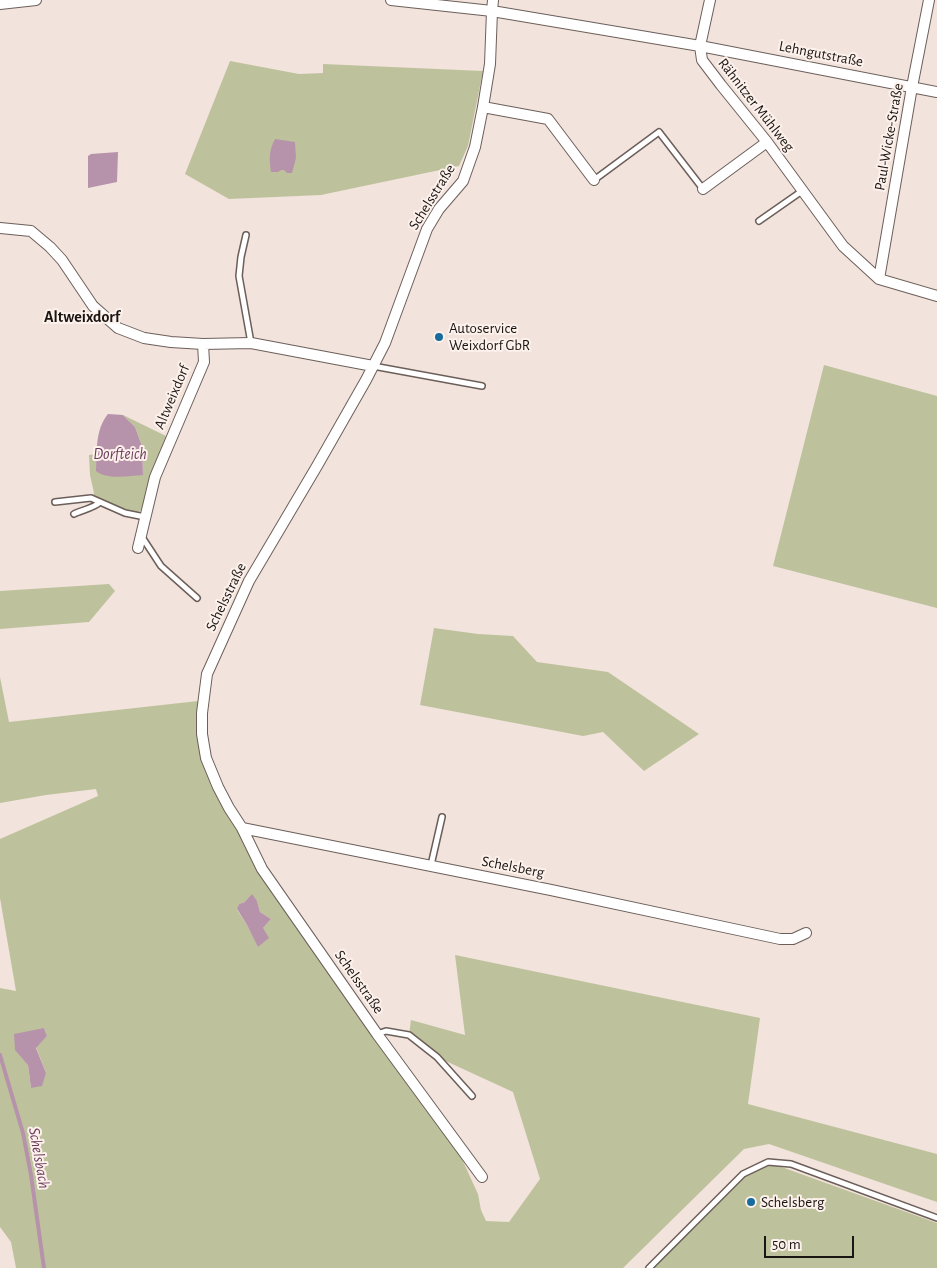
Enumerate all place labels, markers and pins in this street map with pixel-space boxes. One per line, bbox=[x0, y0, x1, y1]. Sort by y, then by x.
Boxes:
place label: Autoservice Weixdorf GbR bbox=[449, 319, 530, 354]
marker: Autoservice Weixdorf GbR bbox=[433, 331, 445, 343]
place label: Schelsberg bbox=[761, 1193, 824, 1211]
marker: Schelsberg bbox=[745, 1196, 757, 1208]

